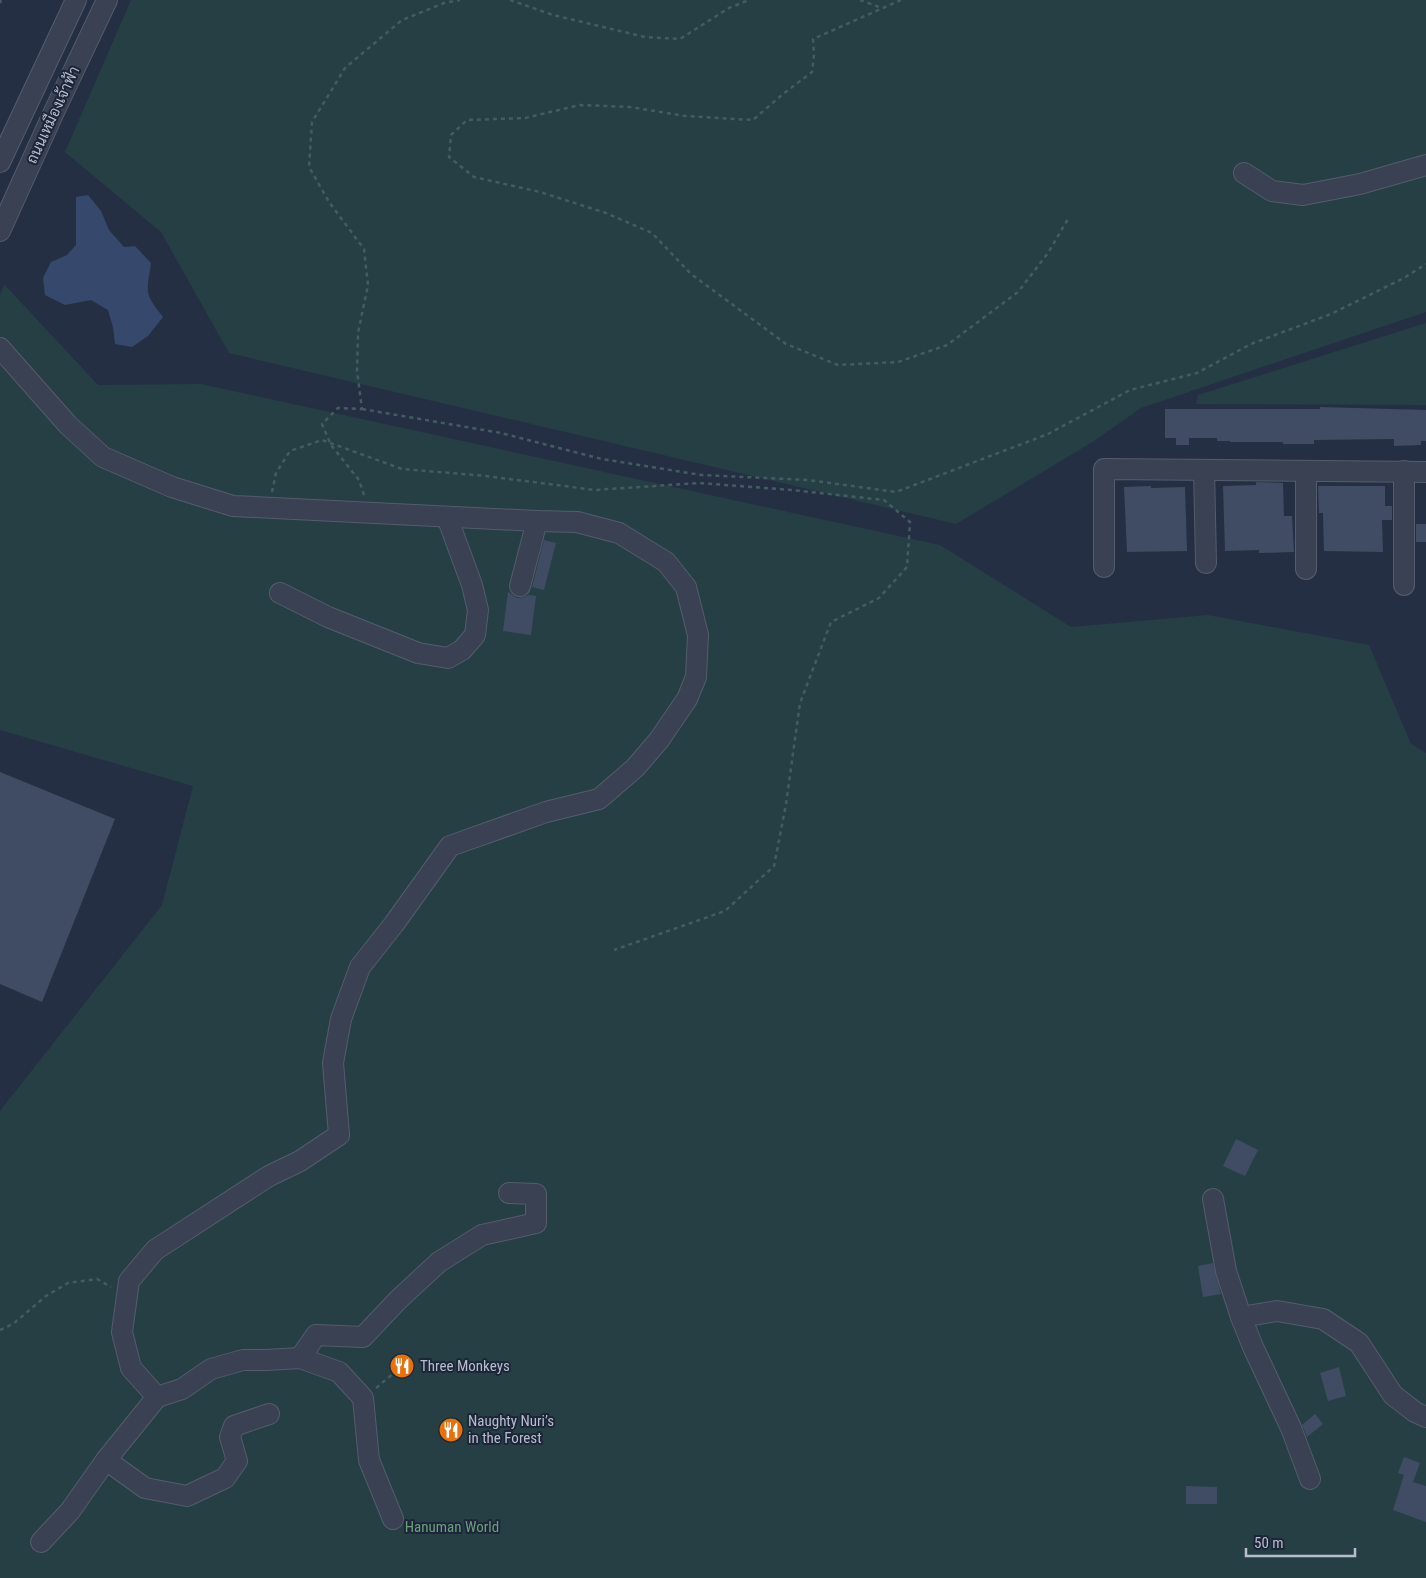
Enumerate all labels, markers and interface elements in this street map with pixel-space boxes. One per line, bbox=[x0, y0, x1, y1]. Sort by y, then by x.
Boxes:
street label: ถนนเหมืองเจ้าฟ้า bbox=[22, 63, 83, 166]
restaurant icon: Three Monkeys bbox=[389, 1353, 415, 1379]
place label: Three Monkeys bbox=[420, 1357, 510, 1375]
place label: Naughty Nuri’s in the Forest bbox=[468, 1412, 554, 1447]
restaurant icon: Naughty Nuri’s in the Forest bbox=[438, 1417, 464, 1443]
park label: Hanuman World bbox=[405, 1518, 499, 1536]
scale bar bbox=[1246, 1526, 1355, 1558]
text: 50 m bbox=[1254, 1534, 1284, 1552]

